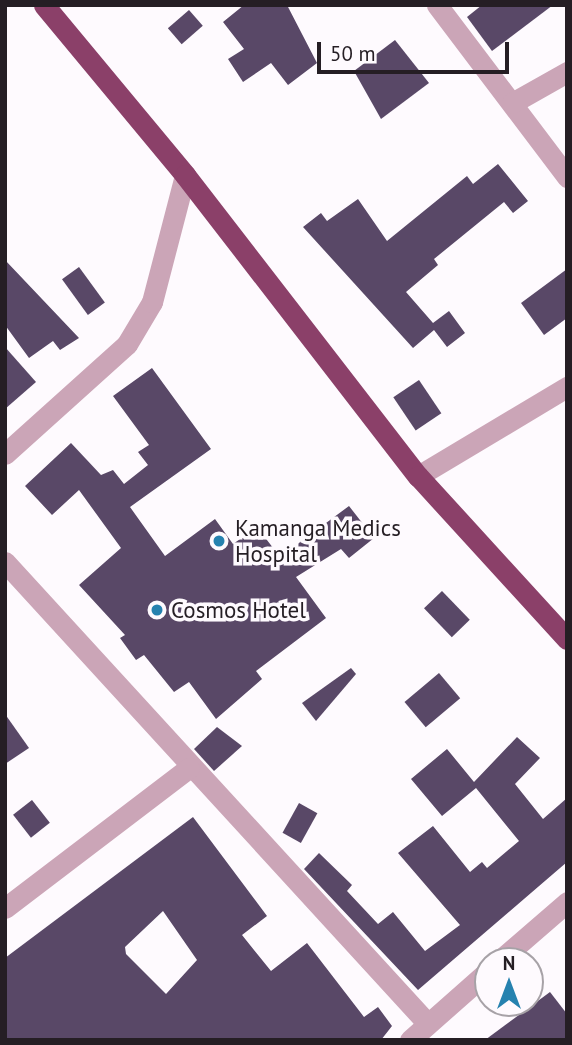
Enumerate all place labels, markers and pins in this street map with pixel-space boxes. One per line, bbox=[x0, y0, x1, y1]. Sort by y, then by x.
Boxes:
place label: Kamanga Medics Hospital bbox=[235, 514, 401, 568]
marker: Kamanga Medics Hospital bbox=[209, 531, 229, 551]
place label: Cosmos Hotel bbox=[171, 596, 306, 624]
marker: Cosmos Hotel bbox=[149, 602, 165, 618]

